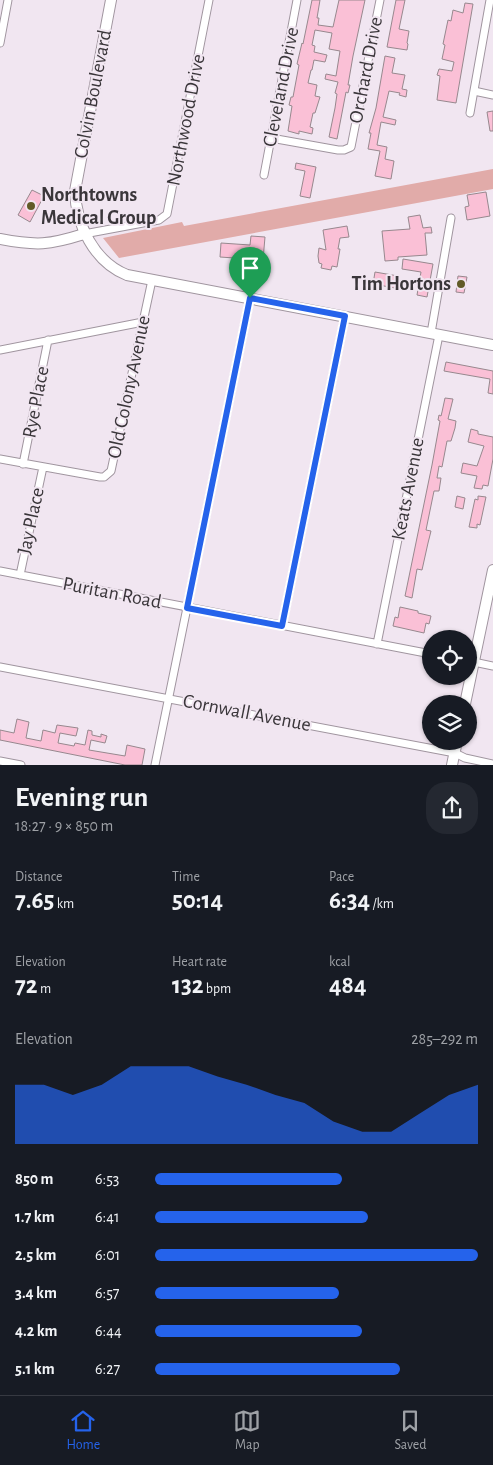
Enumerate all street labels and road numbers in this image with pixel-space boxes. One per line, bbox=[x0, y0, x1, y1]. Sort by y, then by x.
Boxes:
street label: Orchard Drive bbox=[346, 15, 386, 125]
street label: Cleveland Drive bbox=[260, 25, 302, 149]
street label: Colvin Boulevard bbox=[71, 28, 115, 160]
street label: Northwood Drive bbox=[163, 52, 209, 188]
street label: Old Colony Avenue bbox=[104, 314, 154, 460]
street label: Rye Place bbox=[19, 364, 53, 440]
street label: Keats Avenue bbox=[388, 436, 428, 542]
street label: Jay Place bbox=[14, 486, 48, 556]
street label: Puritan Road bbox=[61, 574, 163, 612]
street label: Cornwall Avenue bbox=[181, 691, 313, 735]

